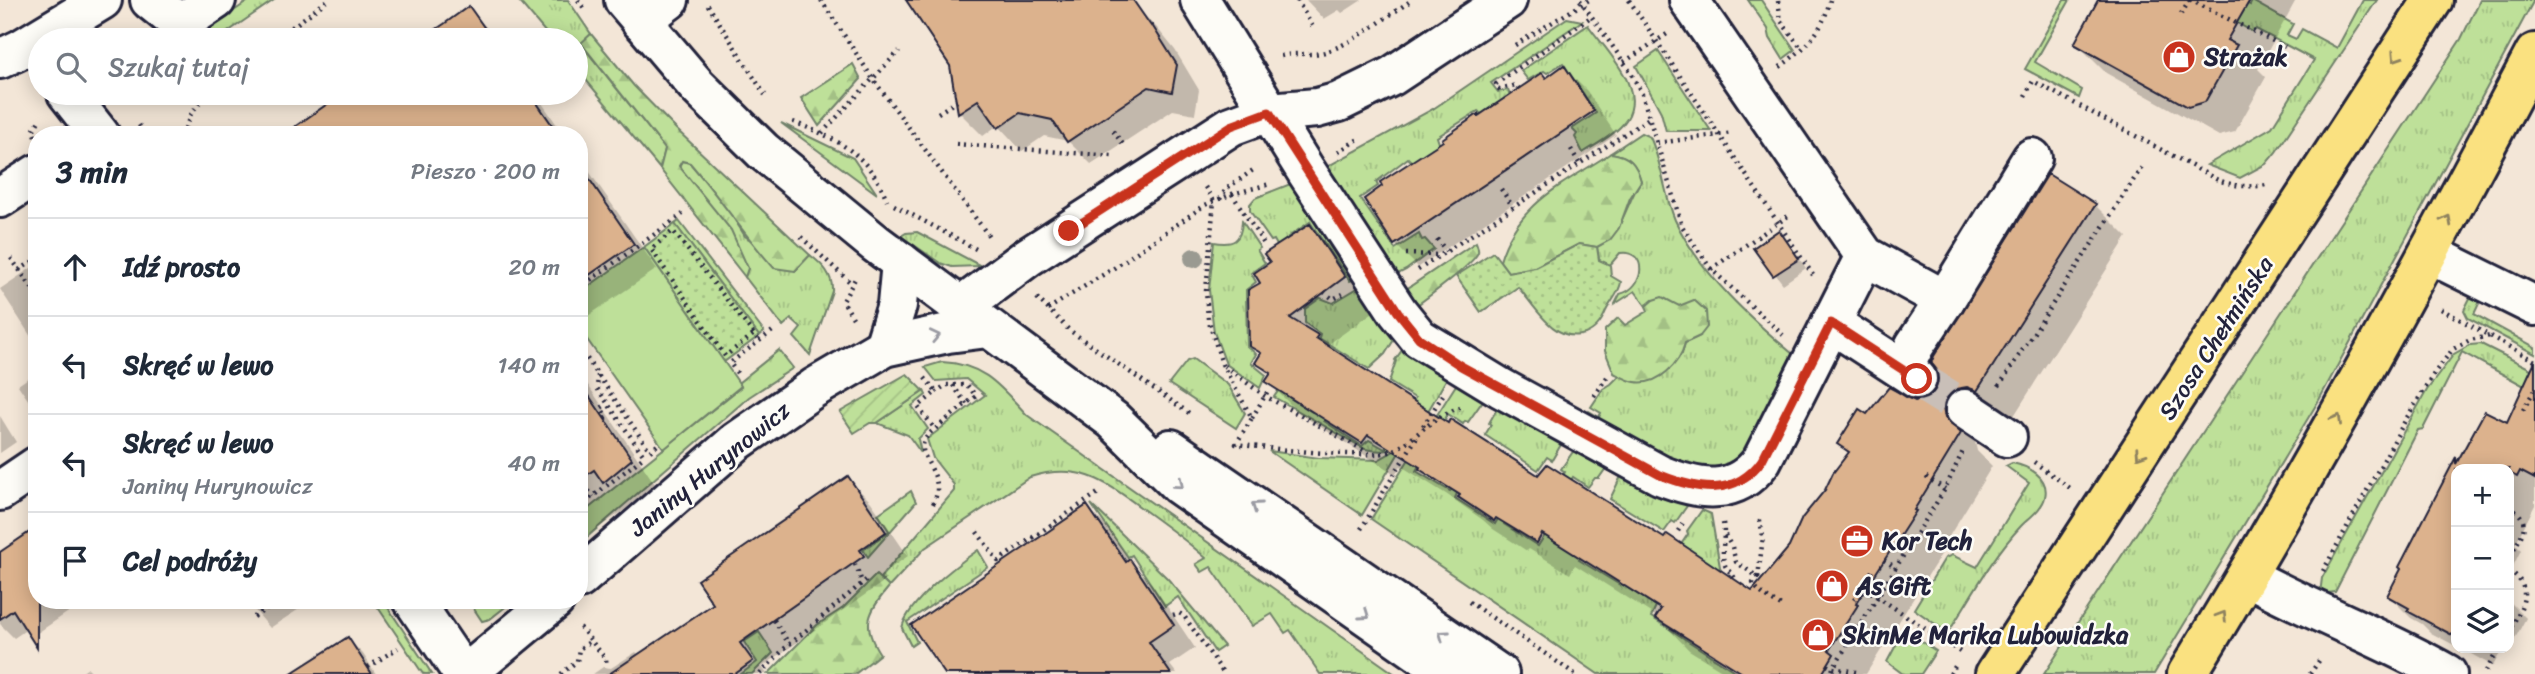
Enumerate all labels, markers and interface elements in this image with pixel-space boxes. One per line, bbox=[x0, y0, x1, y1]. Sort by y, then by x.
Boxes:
search box bbox=[28, 28, 588, 105]
place label: Strażak bbox=[2203, 36, 2288, 78]
shop icon: Strażak bbox=[2160, 38, 2198, 76]
text: Szukaj tutaj bbox=[108, 44, 249, 90]
icon: search bbox=[52, 48, 90, 86]
one-way arrow bbox=[2392, 50, 2405, 63]
text: 3 min bbox=[56, 145, 128, 199]
text: Pieszo · 200 m bbox=[411, 151, 560, 192]
route end bbox=[1053, 215, 1084, 246]
one-way arrow bbox=[2439, 215, 2452, 228]
text: Idź prosto bbox=[123, 244, 240, 290]
text: 20 m bbox=[509, 247, 560, 288]
street label: Szosa Chełmińska bbox=[2147, 247, 2286, 429]
icon: ahead bbox=[56, 248, 94, 286]
one-way arrow bbox=[929, 330, 941, 345]
text: Skręć w lewo bbox=[123, 342, 274, 388]
text: 140 m bbox=[498, 345, 560, 386]
icon: left bbox=[56, 346, 94, 384]
route start bbox=[1901, 363, 1932, 394]
street label: Janiny Hurynowicz bbox=[619, 390, 801, 548]
one-way arrow bbox=[2329, 414, 2342, 427]
text: Skręć w lewo bbox=[123, 420, 274, 466]
text: 40 m bbox=[507, 443, 560, 484]
icon: left bbox=[56, 444, 94, 482]
one-way arrow bbox=[2135, 447, 2148, 460]
map controls bbox=[2451, 464, 2514, 653]
button: + bbox=[2451, 464, 2514, 527]
text: Janiny Hurynowicz bbox=[123, 466, 313, 507]
one-way arrow bbox=[1171, 476, 1184, 488]
one-way arrow bbox=[1251, 502, 1264, 514]
place label: Kor Tech bbox=[1881, 520, 1973, 562]
office icon: Kor Tech bbox=[1838, 522, 1876, 560]
button: − bbox=[2451, 527, 2514, 590]
text: Cel podróży bbox=[123, 538, 257, 584]
icon: arrive bbox=[56, 542, 94, 580]
place label: As Gift bbox=[1855, 565, 1932, 607]
shop icon: As Gift bbox=[1813, 567, 1851, 605]
button: layers bbox=[2451, 590, 2514, 653]
one-way arrow bbox=[1357, 607, 1370, 619]
one-way arrow bbox=[2214, 610, 2227, 623]
place label: SkinMe Marika Lubowidzka bbox=[1841, 614, 2129, 656]
shop icon: SkinMe Marika Lubowidzka bbox=[1799, 616, 1837, 654]
one-way arrow bbox=[1438, 631, 1451, 643]

